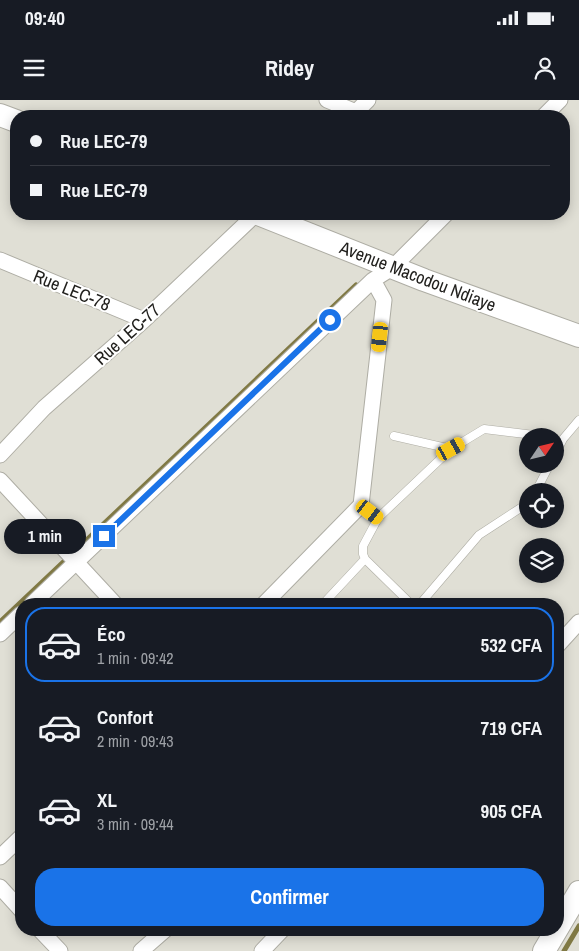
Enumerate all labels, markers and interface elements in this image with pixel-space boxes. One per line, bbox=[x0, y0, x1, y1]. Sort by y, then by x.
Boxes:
text: 09:40 bbox=[25, 5, 65, 31]
text: Ridey bbox=[265, 53, 314, 83]
icon: menu bbox=[20, 54, 48, 82]
icon: person bbox=[531, 54, 559, 82]
text: Rue LEC-79 bbox=[60, 128, 147, 154]
text: Rue LEC-79 bbox=[60, 177, 147, 203]
street label: Avenue Macodou Ndiaye bbox=[335, 234, 500, 317]
street label: Rue LEC-78 bbox=[30, 263, 114, 317]
street label: Rue LEC-77 bbox=[88, 298, 166, 370]
route start bbox=[319, 309, 341, 331]
car bbox=[370, 321, 389, 353]
north arrow bbox=[519, 428, 564, 472]
map controls bbox=[519, 428, 564, 583]
car bbox=[434, 435, 467, 463]
button: locate bbox=[519, 483, 564, 528]
car bbox=[353, 497, 386, 527]
callout: 1 min bbox=[4, 518, 86, 554]
text: 1 min bbox=[28, 525, 62, 547]
route end bbox=[93, 525, 115, 547]
button: layers bbox=[519, 538, 564, 583]
text: Éco bbox=[97, 621, 126, 647]
icon: car bbox=[37, 622, 82, 667]
text: 532 CFA bbox=[481, 632, 542, 658]
text: 1 min · 09:42 bbox=[97, 647, 174, 669]
text: Confort bbox=[97, 704, 153, 730]
icon: car bbox=[37, 705, 82, 750]
text: 719 CFA bbox=[481, 715, 542, 741]
text: 2 min · 09:43 bbox=[97, 730, 174, 752]
text: XL bbox=[97, 787, 117, 813]
icon: car bbox=[37, 788, 82, 833]
text: 905 CFA bbox=[481, 798, 542, 824]
text: 3 min · 09:44 bbox=[97, 813, 174, 835]
button: Confirmer bbox=[35, 868, 544, 926]

